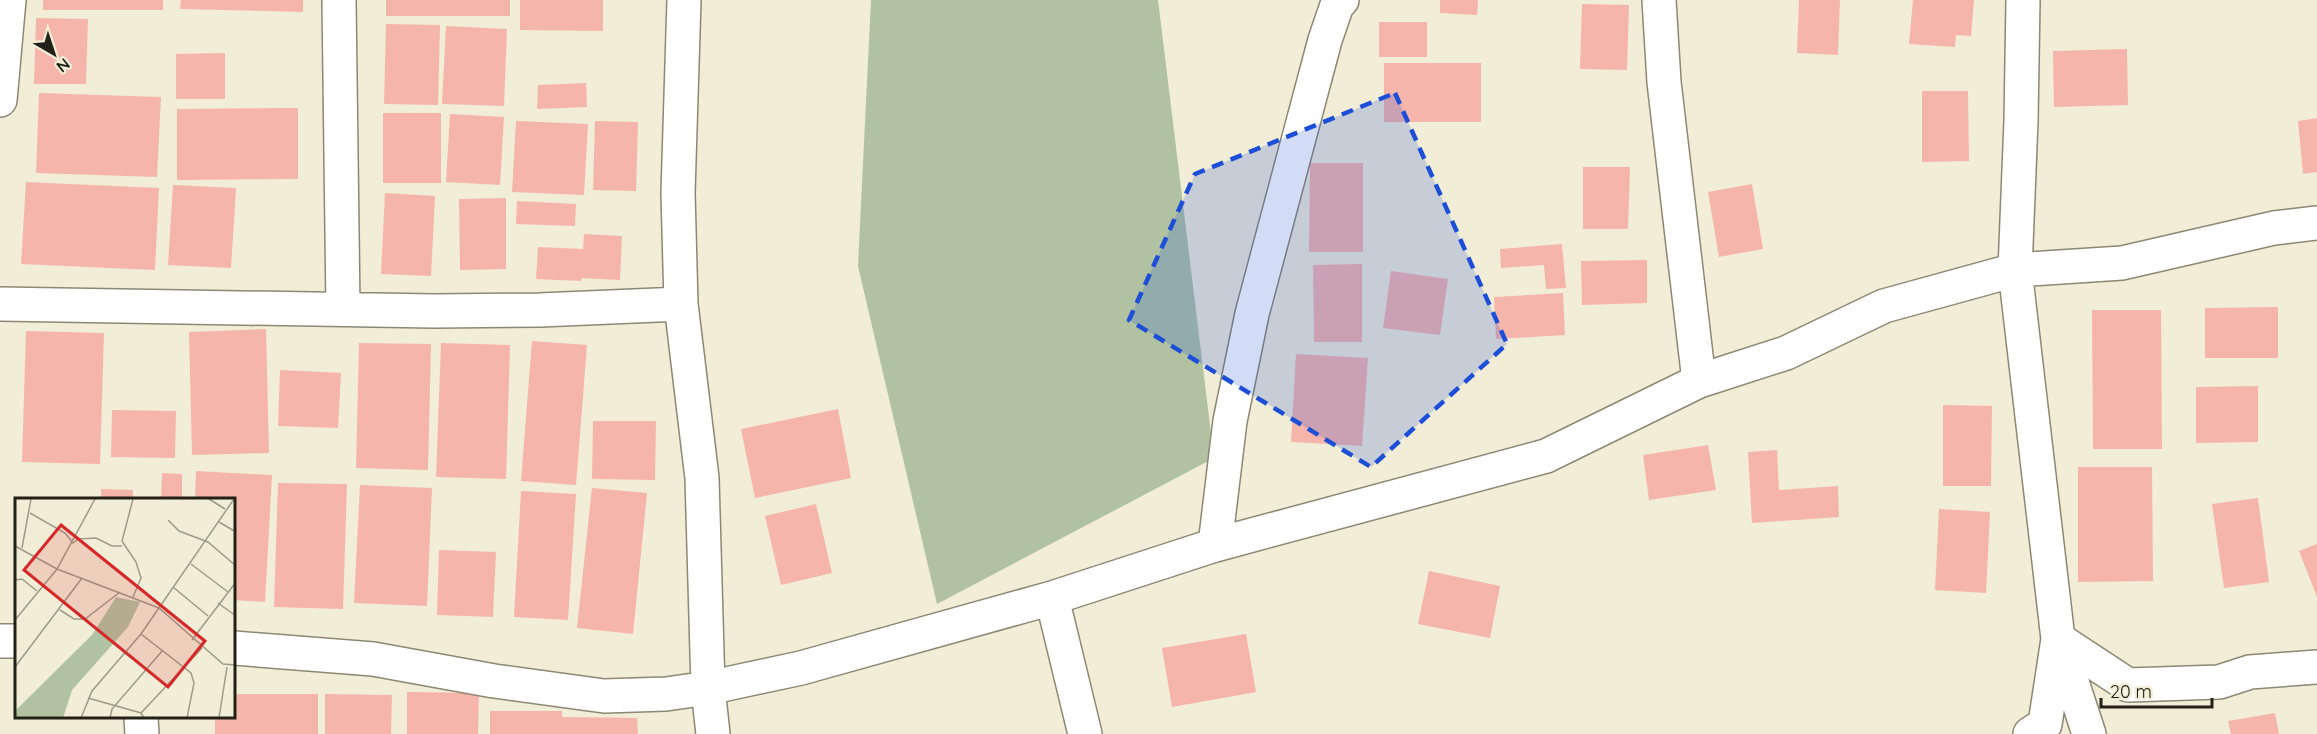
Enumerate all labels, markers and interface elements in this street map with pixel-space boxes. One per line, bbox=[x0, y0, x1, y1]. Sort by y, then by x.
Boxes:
north arrow bbox=[24, 24, 84, 84]
text: N bbox=[53, 54, 74, 77]
inset map bbox=[15, 498, 236, 719]
scale bar bbox=[2101, 671, 2212, 709]
text: 20 m bbox=[2110, 680, 2152, 703]

